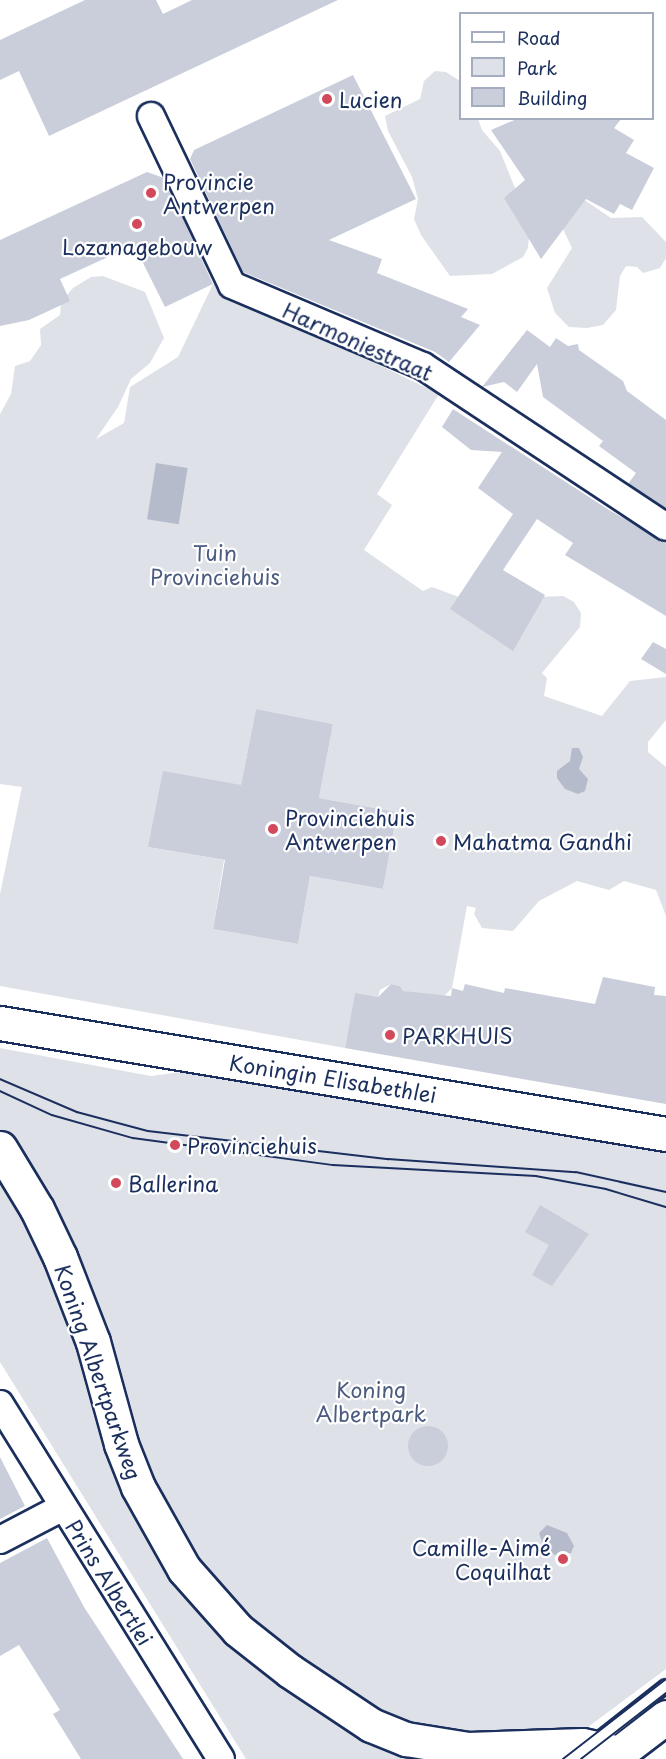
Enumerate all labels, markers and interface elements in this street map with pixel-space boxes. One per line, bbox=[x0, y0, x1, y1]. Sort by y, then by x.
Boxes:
legend bbox=[459, 12, 654, 120]
text: Road bbox=[517, 24, 561, 51]
text: Park bbox=[517, 54, 557, 81]
text: Building bbox=[517, 84, 587, 111]
place label: Lucien bbox=[339, 86, 402, 112]
marker: Lucien bbox=[320, 92, 334, 106]
place label: Provincie Antwerpen bbox=[163, 168, 275, 218]
marker: Provincie Antwerpen bbox=[144, 186, 158, 200]
marker: Lozanagebouw bbox=[130, 217, 144, 231]
place label: Lozanagebouw bbox=[62, 233, 212, 259]
street label: Harmoniestraat bbox=[279, 297, 437, 385]
park label: Tuin Provinciehuis bbox=[150, 539, 280, 589]
place label: Provinciehuis Antwerpen bbox=[285, 804, 415, 854]
marker: Provinciehuis Antwerpen bbox=[266, 822, 280, 836]
place label: Mahatma Gandhi bbox=[453, 828, 632, 854]
marker: Mahatma Gandhi bbox=[434, 834, 448, 848]
place label: PARKHUIS bbox=[402, 1022, 513, 1048]
marker: PARKHUIS bbox=[383, 1028, 397, 1042]
street label: Koningin Elisabethlei bbox=[227, 1049, 439, 1107]
place label: Provinciehuis bbox=[187, 1132, 317, 1158]
marker: Provinciehuis bbox=[168, 1138, 182, 1152]
place label: Ballerina bbox=[128, 1170, 218, 1196]
marker: Ballerina bbox=[109, 1176, 123, 1190]
street label: Koning Albertparkweg bbox=[50, 1261, 148, 1483]
park label: Koning Albertpark bbox=[316, 1376, 426, 1426]
street label: Prins Albertlei bbox=[61, 1514, 159, 1650]
place label: Camille-Aimé Coquilhat bbox=[412, 1534, 551, 1584]
marker: Camille-Aimé Coquilhat bbox=[556, 1552, 570, 1566]

